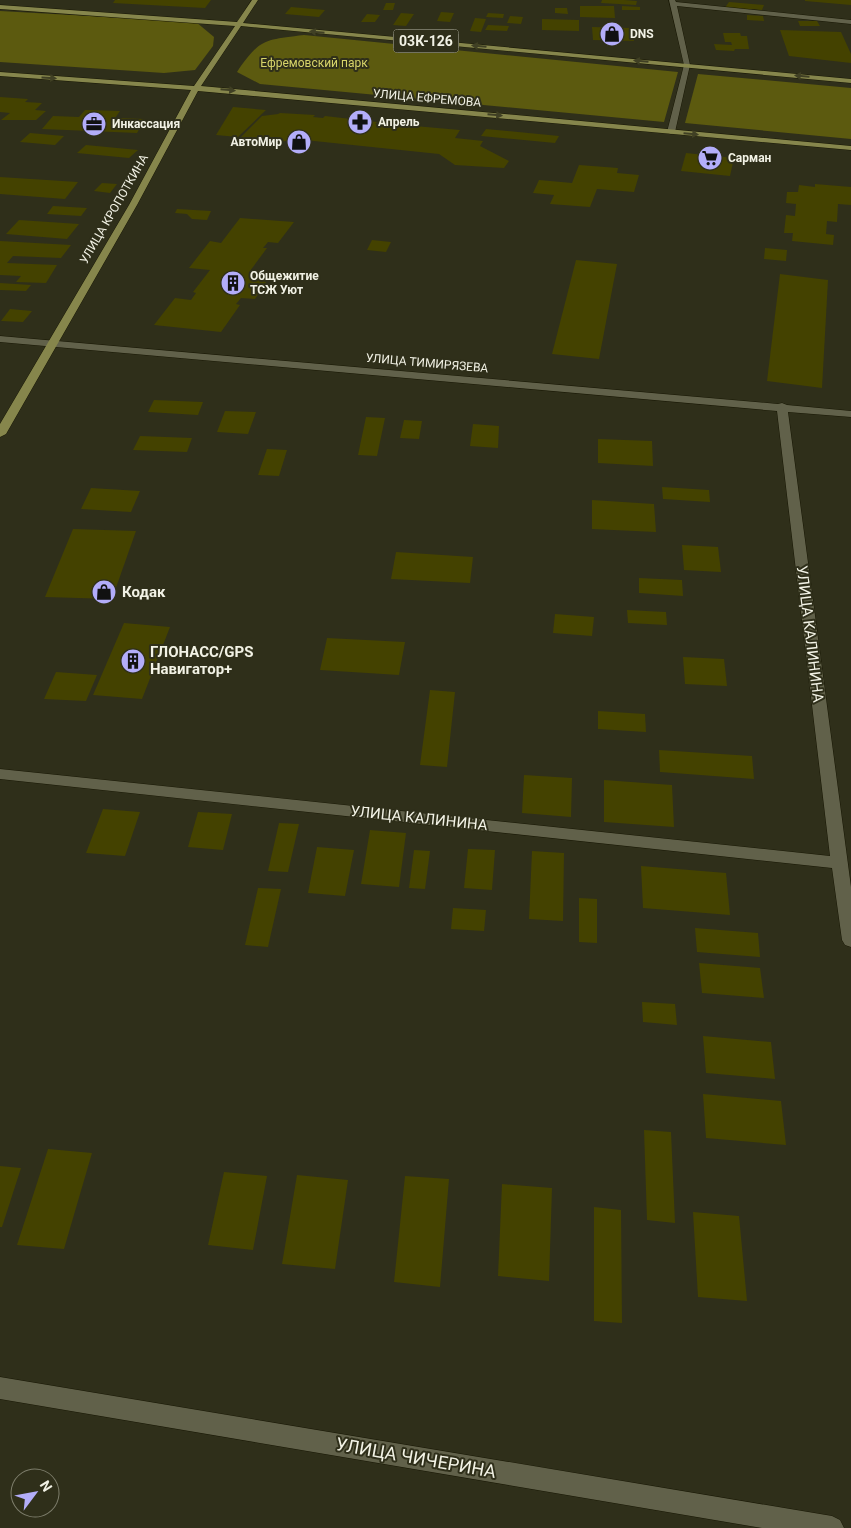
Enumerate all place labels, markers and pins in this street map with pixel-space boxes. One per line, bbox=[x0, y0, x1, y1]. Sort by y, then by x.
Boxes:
shop icon: DNS bbox=[599, 21, 625, 47]
place label: DNS bbox=[630, 27, 654, 41]
pharmacy icon: Апрель bbox=[347, 109, 373, 135]
office icon: Инкассация bbox=[81, 111, 107, 137]
place label: Апрель bbox=[378, 115, 420, 129]
place label: Инкассация bbox=[112, 117, 180, 131]
shop icon: АвтоМир bbox=[286, 129, 312, 155]
place label: АвтоМир bbox=[230, 135, 282, 149]
supermarket icon: Сарман bbox=[697, 145, 723, 171]
place label: Сарман bbox=[728, 151, 772, 165]
place label: Общежитие ТСЖ Уют bbox=[250, 269, 319, 297]
building icon: Общежитие ТСЖ Уют bbox=[220, 270, 246, 296]
shop icon: Кодак bbox=[91, 579, 117, 605]
place label: Кодак bbox=[122, 583, 166, 601]
place label: ГЛОНАСС/GPS Навигатор+ bbox=[150, 643, 253, 678]
building icon: ГЛОНАСС/GPS Навигатор+ bbox=[120, 648, 146, 674]

